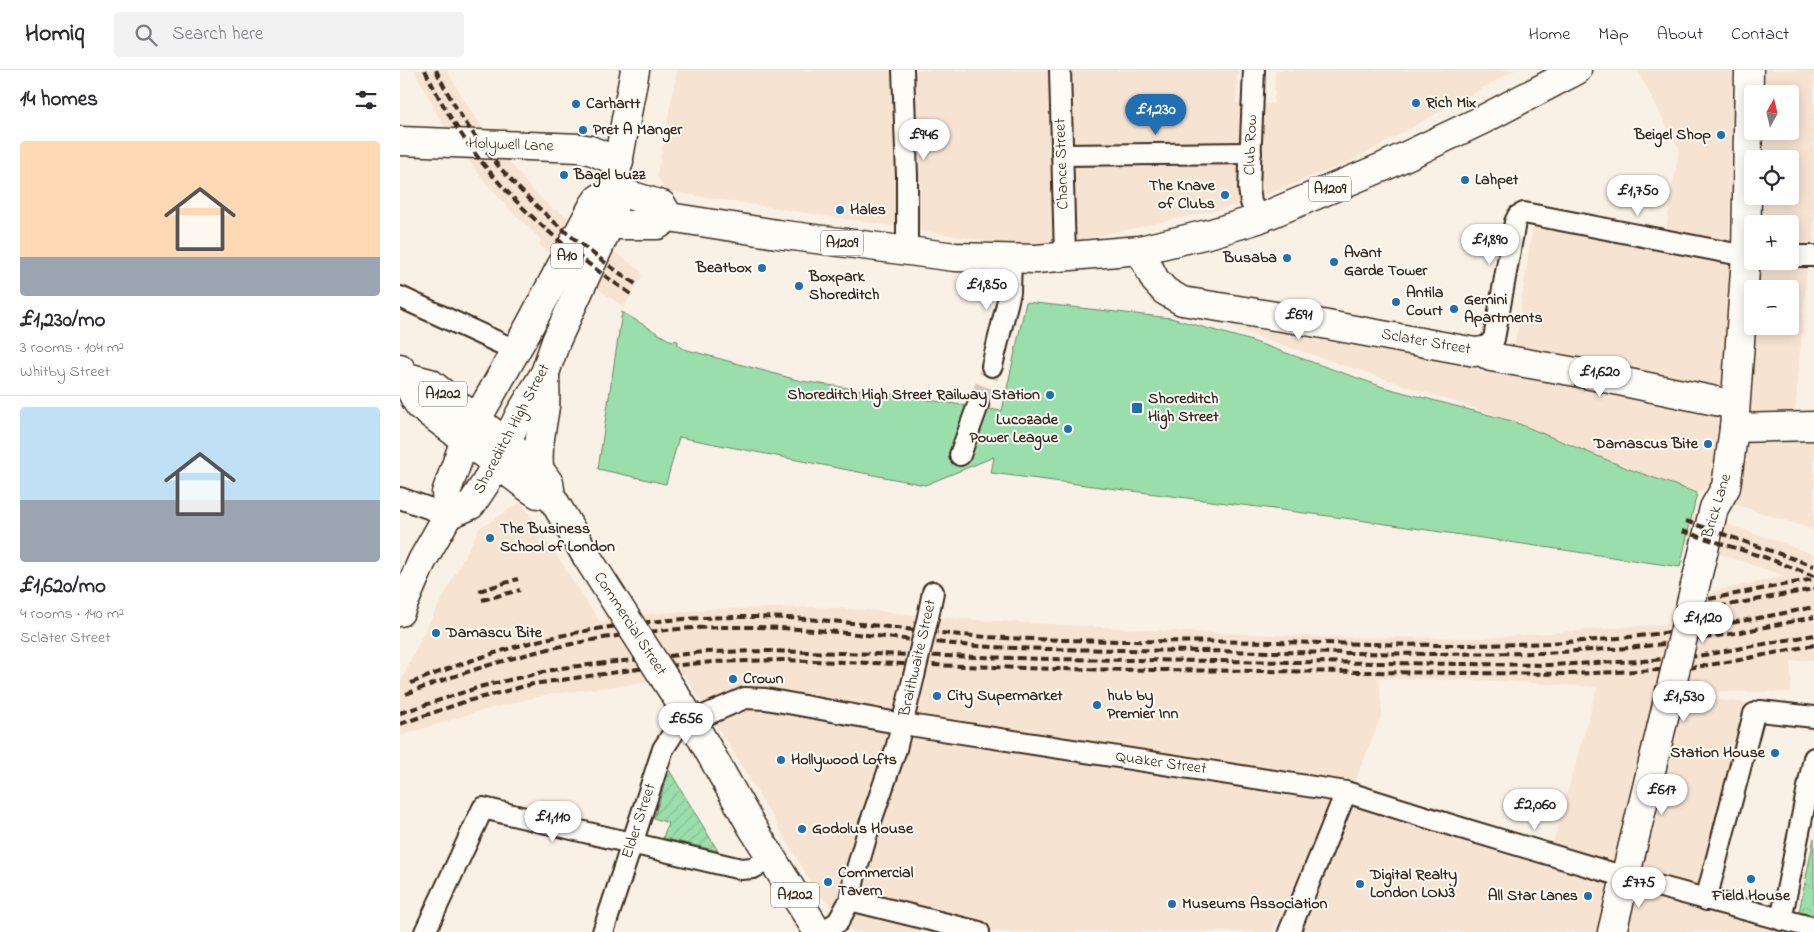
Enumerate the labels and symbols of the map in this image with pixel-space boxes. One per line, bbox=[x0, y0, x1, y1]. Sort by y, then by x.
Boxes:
north arrow bbox=[1744, 85, 1799, 140]
place label: Rich Mix bbox=[1425, 91, 1476, 115]
place label: Carhartt bbox=[586, 92, 641, 116]
pin: £1,230 bbox=[1115, 93, 1197, 136]
marker: Rich Mix bbox=[1410, 97, 1422, 109]
marker: Carhartt bbox=[570, 98, 582, 110]
street label: Club Row bbox=[1238, 114, 1264, 176]
street label: Chance Street bbox=[1048, 117, 1076, 210]
place label: Pret A Manger bbox=[593, 118, 683, 143]
pin: £946 bbox=[894, 118, 954, 161]
place label: Beigel Shop bbox=[1633, 123, 1711, 148]
marker: Pret A Manger bbox=[577, 124, 589, 136]
marker: Beigel Shop bbox=[1715, 129, 1727, 141]
street label: Holywell Lane bbox=[468, 132, 555, 159]
place label: Bagel buzz bbox=[573, 163, 647, 188]
place label: Lahpet bbox=[1475, 168, 1519, 192]
marker: Bagel buzz bbox=[558, 169, 570, 181]
place label: The Knave of Clubs bbox=[1149, 174, 1216, 216]
marker: Lahpet bbox=[1459, 174, 1471, 186]
pin: £1,750 bbox=[1597, 174, 1679, 217]
road number: A1209 bbox=[1309, 176, 1351, 202]
marker: The Knave of Clubs bbox=[1219, 189, 1231, 201]
place label: Hales bbox=[850, 198, 886, 222]
marker: Hales bbox=[834, 204, 846, 216]
pin: £1,890 bbox=[1449, 224, 1531, 266]
road number: A1209 bbox=[821, 230, 863, 256]
place label: Avant Garde Tower bbox=[1344, 241, 1428, 283]
road number: A10 bbox=[551, 244, 583, 268]
place label: Busaba bbox=[1222, 246, 1277, 270]
marker: Busaba bbox=[1281, 252, 1293, 264]
place label: Beatbox bbox=[695, 256, 752, 280]
marker: Avant Garde Tower bbox=[1328, 256, 1340, 268]
marker: Beatbox bbox=[756, 262, 768, 274]
place label: Boxpark Shoreditch bbox=[808, 265, 880, 307]
pin: £1,850 bbox=[946, 268, 1028, 311]
marker: Boxpark Shoreditch bbox=[793, 280, 805, 292]
place label: Antila Court bbox=[1406, 281, 1444, 323]
place label: Gemini Apartments bbox=[1464, 288, 1543, 330]
marker: Antila Court bbox=[1390, 296, 1402, 308]
pin: £691 bbox=[1269, 298, 1329, 341]
marker: Gemini Apartments bbox=[1448, 303, 1460, 315]
street label: Sclater Street bbox=[1379, 322, 1473, 362]
pin: £1,620 bbox=[1559, 356, 1641, 398]
street label: Shoreditch High Street bbox=[467, 359, 557, 499]
road number: A1202 bbox=[419, 382, 467, 406]
place label: Shoreditch High Street Railway Station bbox=[787, 383, 1040, 408]
place label: Shoreditch High Street bbox=[1148, 387, 1219, 430]
marker: Shoreditch High Street Railway Station bbox=[1044, 389, 1056, 401]
marker: Shoreditch High Street bbox=[1130, 401, 1144, 415]
place label: Lucozade Power League bbox=[970, 408, 1059, 451]
marker: Lucozade Power League bbox=[1062, 423, 1074, 435]
place label: Damascus Bite bbox=[1593, 432, 1699, 456]
marker: Damascus Bite bbox=[1702, 438, 1714, 450]
street label: Brick Lane bbox=[1696, 470, 1738, 542]
place label: The Business School of London bbox=[500, 517, 615, 559]
marker: The Business School of London bbox=[484, 532, 496, 544]
street label: Commercial Street bbox=[587, 567, 673, 681]
street label: Braithwaite Street bbox=[893, 597, 943, 720]
pin: £1,120 bbox=[1662, 602, 1744, 644]
place label: Damascu Bite bbox=[445, 621, 543, 645]
marker: Damascu Bite bbox=[430, 627, 442, 639]
place label: Crown bbox=[743, 667, 784, 691]
marker: Crown bbox=[727, 673, 739, 685]
pin: £1,530 bbox=[1643, 680, 1725, 723]
place label: City Supermarket bbox=[947, 684, 1063, 709]
place label: hub by Premier Inn bbox=[1107, 684, 1179, 726]
marker: City Supermarket bbox=[931, 690, 943, 702]
marker: hub by Premier Inn bbox=[1091, 699, 1103, 711]
pin: £656 bbox=[656, 702, 716, 745]
place label: Station House bbox=[1670, 741, 1766, 765]
street label: Quaker Street bbox=[1114, 745, 1209, 781]
marker: Station House bbox=[1769, 747, 1781, 759]
place label: Hollywood Lofts bbox=[791, 748, 897, 773]
marker: Hollywood Lofts bbox=[775, 754, 787, 766]
pin: £617 bbox=[1632, 774, 1692, 816]
street label: Elder Street bbox=[616, 780, 663, 862]
pin: £2,060 bbox=[1494, 788, 1576, 831]
pin: £1,110 bbox=[512, 800, 594, 843]
place label: Godolus House bbox=[812, 817, 914, 841]
marker: Godolus House bbox=[796, 823, 808, 835]
place label: Commercial Tavern bbox=[838, 861, 914, 903]
place label: Digital Realty London LON3 bbox=[1369, 863, 1457, 905]
pin: £775 bbox=[1609, 866, 1669, 909]
marker: Field House bbox=[1745, 873, 1757, 885]
marker: Commercial Tavern bbox=[822, 876, 834, 888]
marker: Digital Realty London LON3 bbox=[1354, 878, 1366, 890]
road number: A1202 bbox=[771, 882, 819, 908]
place label: All Star Lanes bbox=[1488, 884, 1578, 908]
place label: Field House bbox=[1711, 884, 1791, 908]
marker: All Star Lanes bbox=[1582, 890, 1594, 902]
place label: Museums Association bbox=[1182, 892, 1327, 916]
marker: Museums Association bbox=[1166, 898, 1178, 910]

